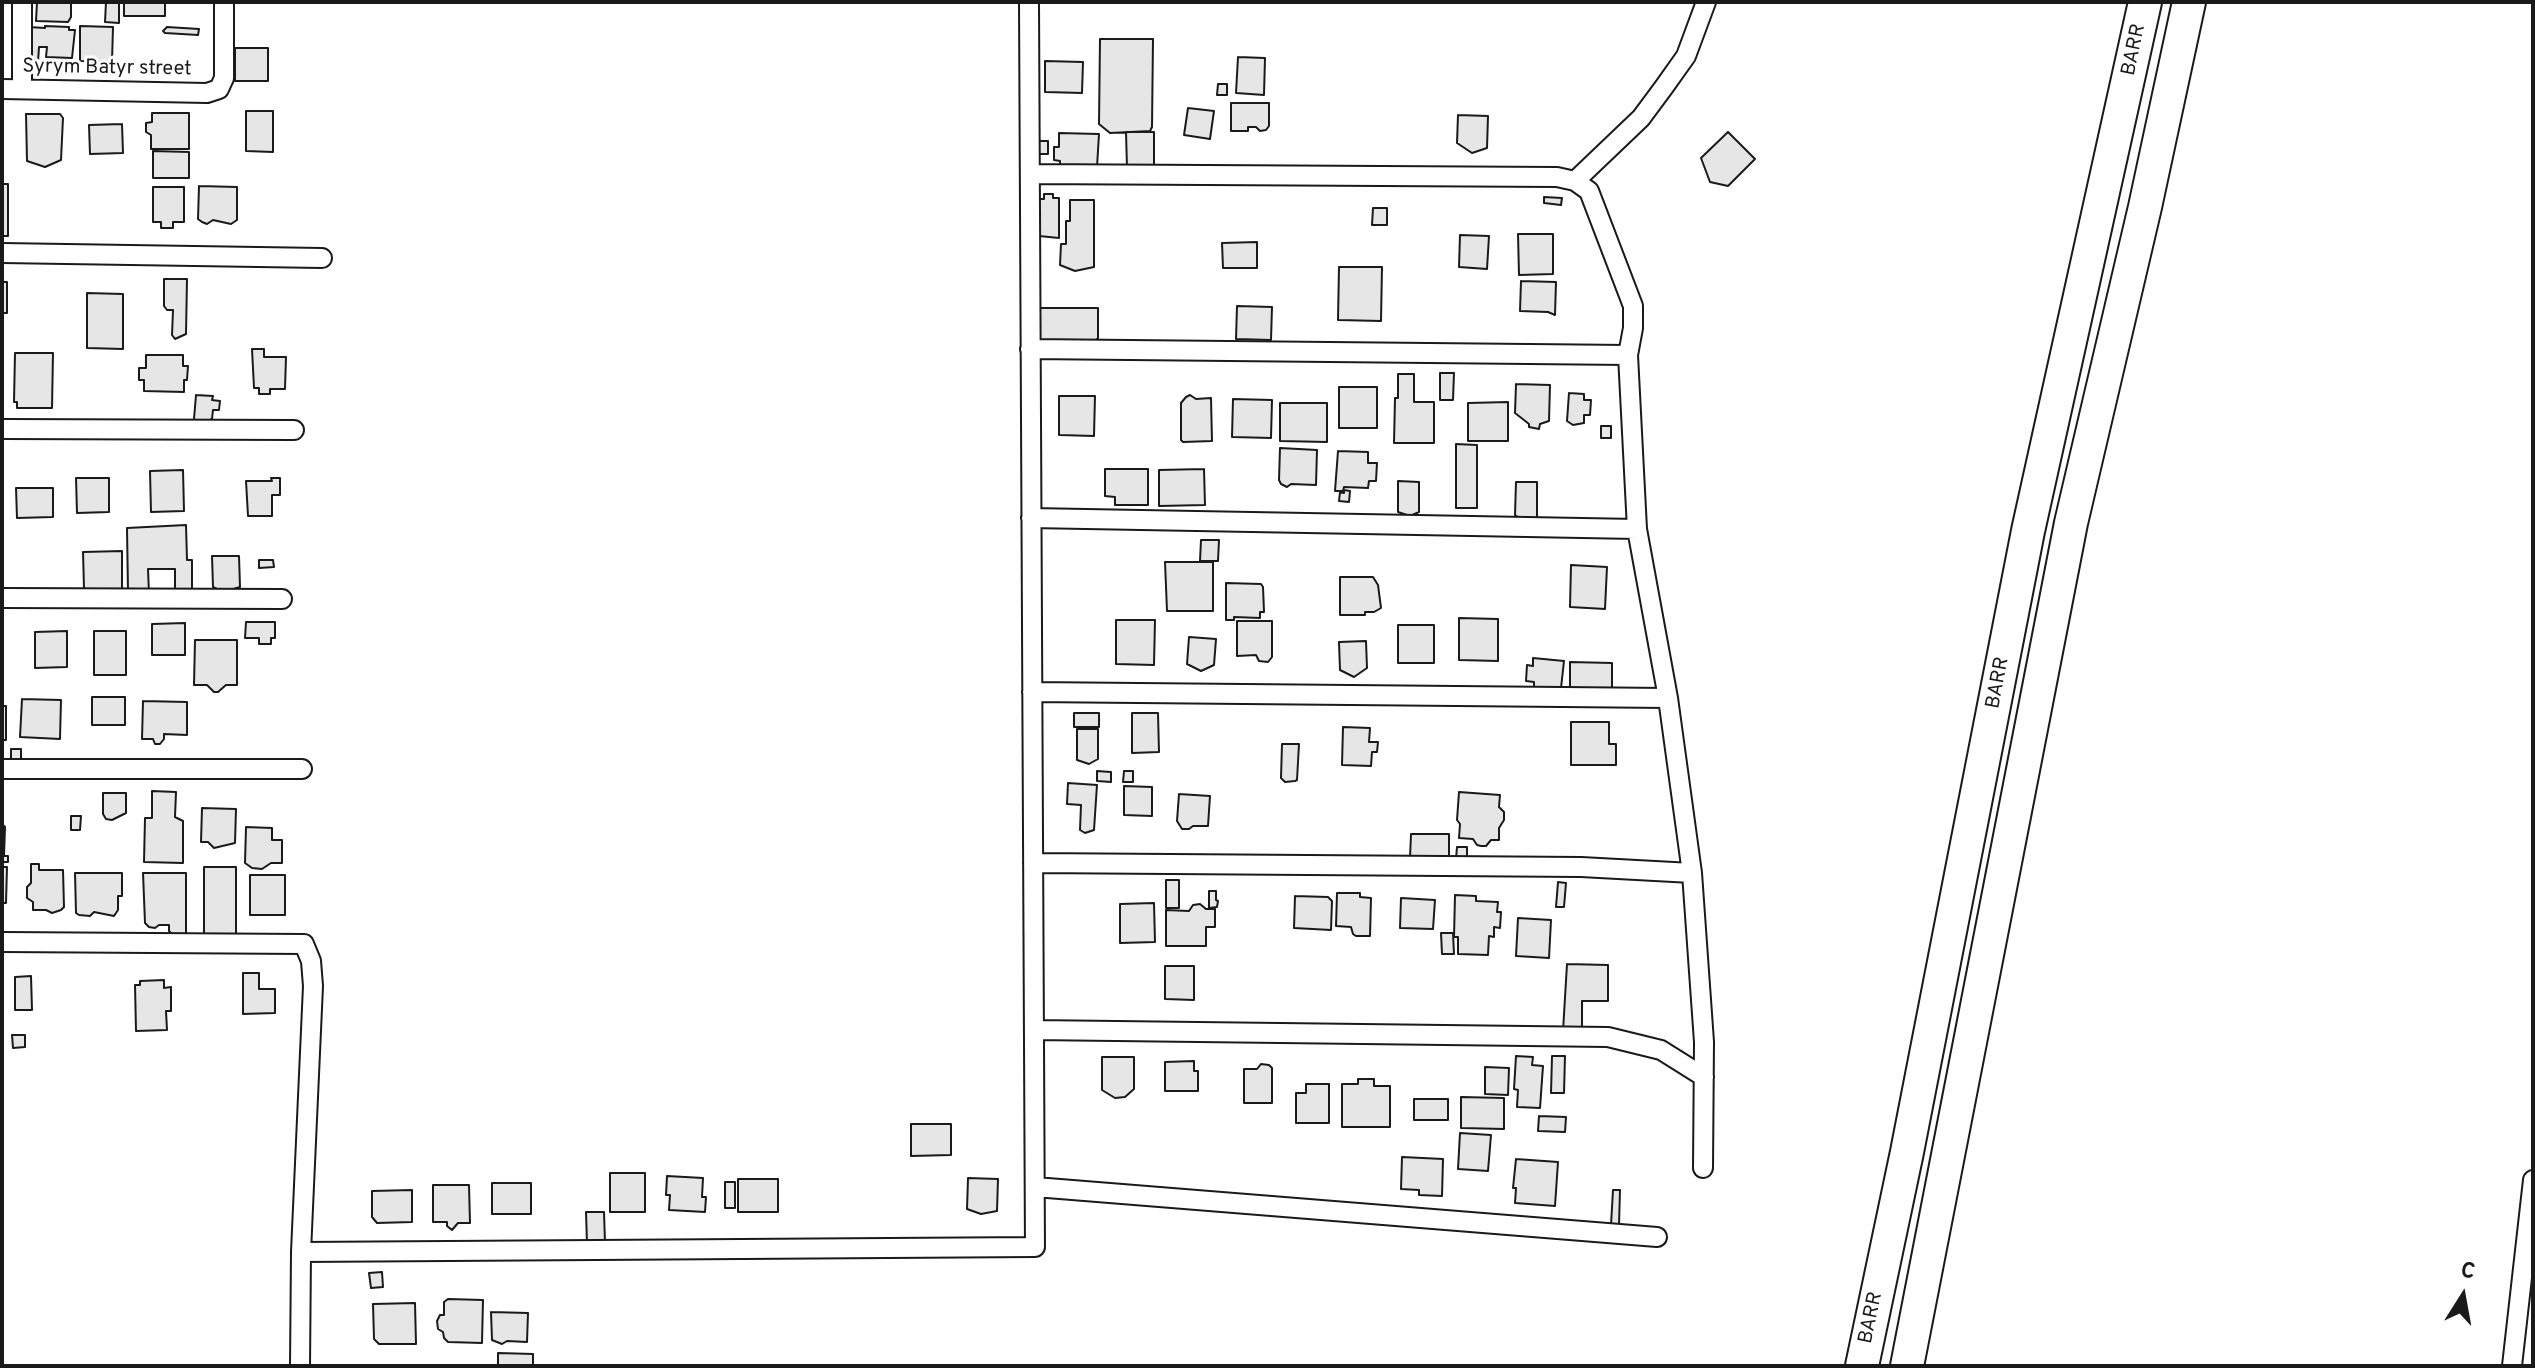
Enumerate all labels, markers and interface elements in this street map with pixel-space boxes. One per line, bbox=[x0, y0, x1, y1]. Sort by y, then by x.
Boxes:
street label: BARR bbox=[2118, 22, 2152, 78]
street label: Syrym Batyr street bbox=[22, 56, 192, 82]
street label: BARR bbox=[1982, 655, 2016, 711]
north arrow bbox=[2423, 1256, 2503, 1336]
text: С bbox=[2458, 1257, 2477, 1287]
street label: BARR bbox=[1855, 1290, 1889, 1346]

